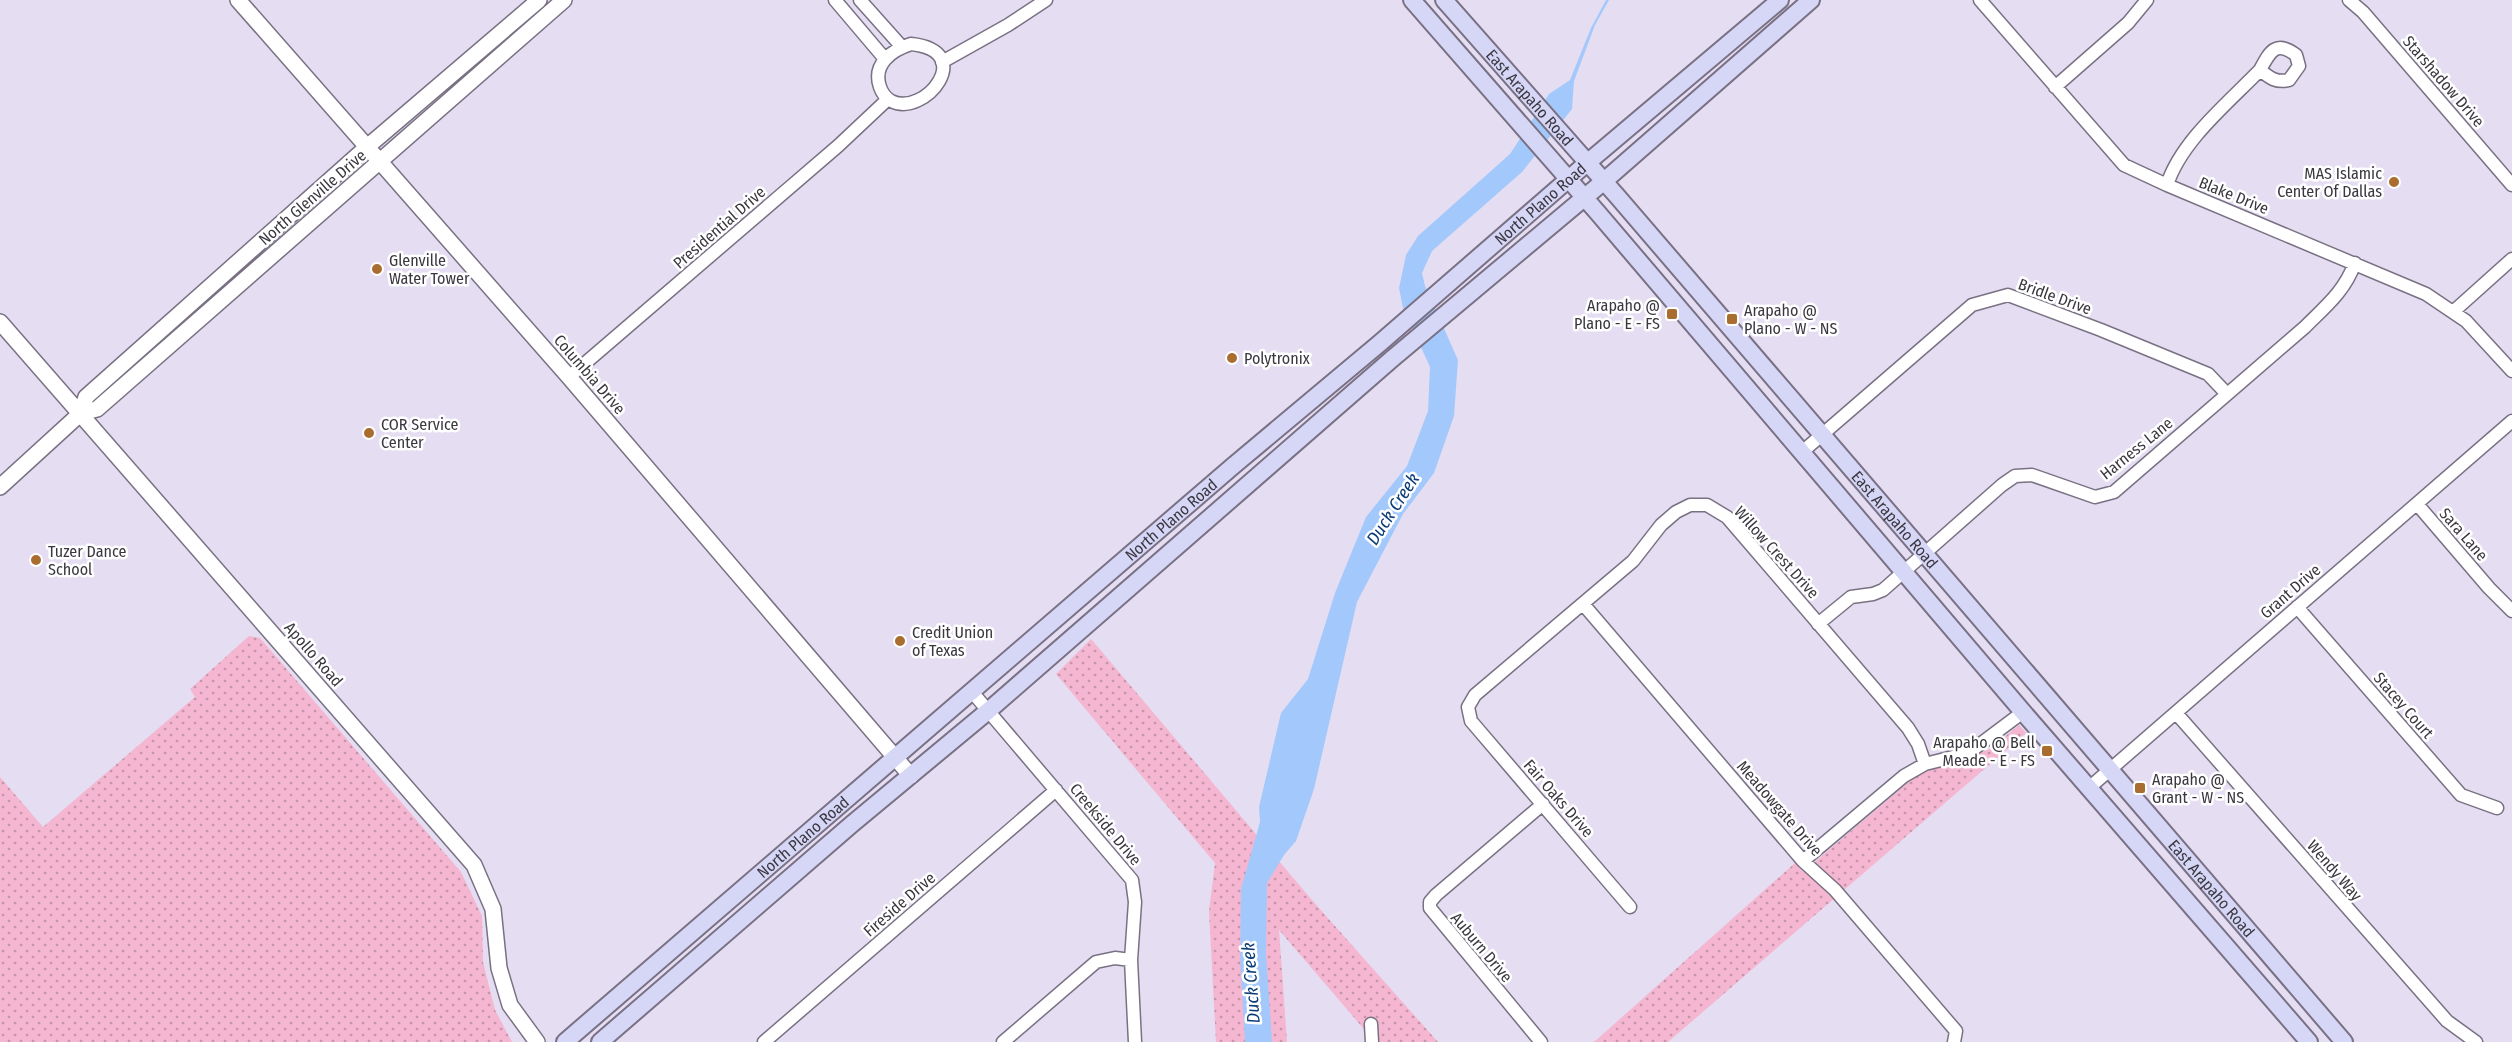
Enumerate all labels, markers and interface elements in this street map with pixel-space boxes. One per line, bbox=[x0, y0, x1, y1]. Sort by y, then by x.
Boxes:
street label: Starshadow Drive bbox=[2399, 32, 2488, 131]
street label: East Arapaho Road bbox=[1482, 46, 1577, 150]
street label: North Glenville Drive bbox=[255, 146, 370, 249]
street label: North Plano Road bbox=[1491, 159, 1590, 249]
place label: MAS Islamic Center Of Dallas bbox=[2277, 164, 2382, 201]
street label: Blake Drive bbox=[2196, 173, 2272, 218]
marker: MAS Islamic Center Of Dallas bbox=[2387, 175, 2401, 189]
street label: Presidential Drive bbox=[669, 182, 769, 272]
place label: Glenville Water Tower bbox=[389, 251, 470, 288]
marker: Glenville Water Tower bbox=[370, 262, 384, 276]
street label: Bridle Drive bbox=[2016, 274, 2094, 319]
place label: Arapaho @ Plano - E - FS bbox=[1574, 296, 1660, 333]
place label: Arapaho @ Plano - W - NS bbox=[1744, 301, 1838, 338]
marker: Arapaho @ Plano - E - FS bbox=[1665, 307, 1679, 321]
marker: Arapaho @ Plano - W - NS bbox=[1725, 312, 1739, 326]
street label: Columbia Drive bbox=[550, 331, 629, 418]
place label: Polytronix bbox=[1244, 349, 1310, 368]
marker: Polytronix bbox=[1225, 351, 1239, 365]
street label: Harness Lane bbox=[2096, 413, 2177, 483]
place label: COR Service Center bbox=[381, 415, 458, 452]
marker: COR Service Center bbox=[362, 426, 376, 440]
street label: East Arapaho Road bbox=[1848, 467, 1942, 572]
water label: Duck Creek bbox=[1362, 469, 1424, 549]
street label: North Plano Road bbox=[1121, 475, 1221, 565]
street label: Willow Crest Drive bbox=[1730, 502, 1823, 602]
street label: Sara Lane bbox=[2436, 504, 2492, 565]
place label: Tuzer Dance School bbox=[48, 542, 127, 579]
marker: Tuzer Dance School bbox=[29, 553, 43, 567]
street label: Grant Drive bbox=[2256, 560, 2324, 623]
street label: Apollo Road bbox=[281, 618, 347, 690]
place label: Credit Union of Texas bbox=[912, 623, 993, 660]
marker: Credit Union of Texas bbox=[893, 634, 907, 648]
street label: Stacey Court bbox=[2370, 668, 2438, 743]
place label: Arapaho @ Bell Meade - E - FS bbox=[1933, 733, 2035, 770]
marker: Arapaho @ Bell Meade - E - FS bbox=[2040, 744, 2054, 758]
street label: Fair Oaks Drive bbox=[1520, 756, 1598, 841]
street label: Meadowgate Drive bbox=[1733, 757, 1826, 860]
place label: Arapaho @ Grant - W - NS bbox=[2152, 770, 2244, 807]
street label: Creekside Drive bbox=[1066, 779, 1145, 869]
marker: Arapaho @ Grant - W - NS bbox=[2133, 781, 2147, 795]
street label: North Plano Road bbox=[753, 793, 853, 882]
street label: East Arapaho Road bbox=[2164, 836, 2258, 941]
street label: Wendy Way bbox=[2303, 836, 2367, 905]
street label: Fireside Drive bbox=[860, 868, 939, 941]
street label: Auburn Drive bbox=[1447, 909, 1516, 986]
water label: Duck Creek bbox=[1237, 942, 1265, 1024]

